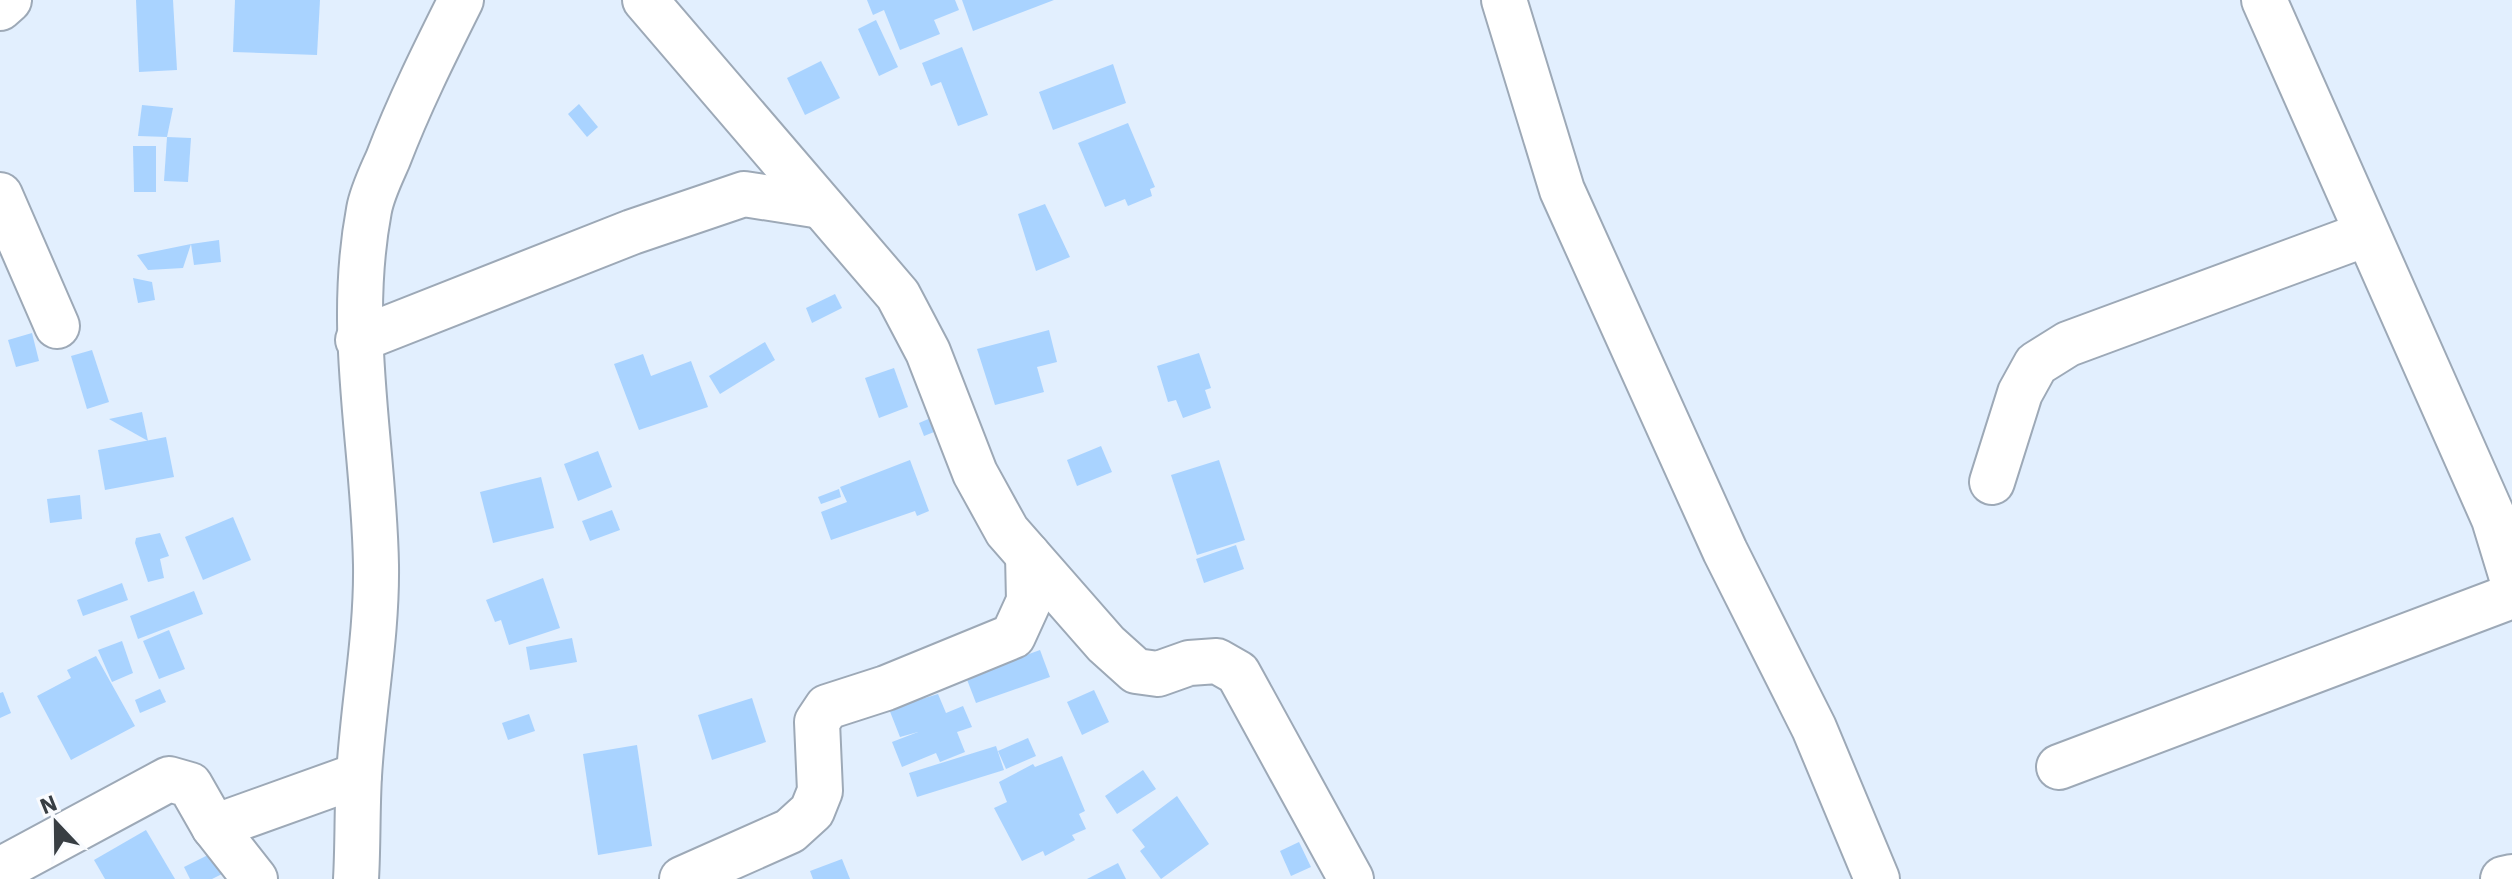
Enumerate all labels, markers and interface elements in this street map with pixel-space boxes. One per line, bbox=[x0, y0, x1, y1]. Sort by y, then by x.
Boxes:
north arrow bbox=[16, 783, 96, 863]
text: N bbox=[36, 788, 61, 820]

